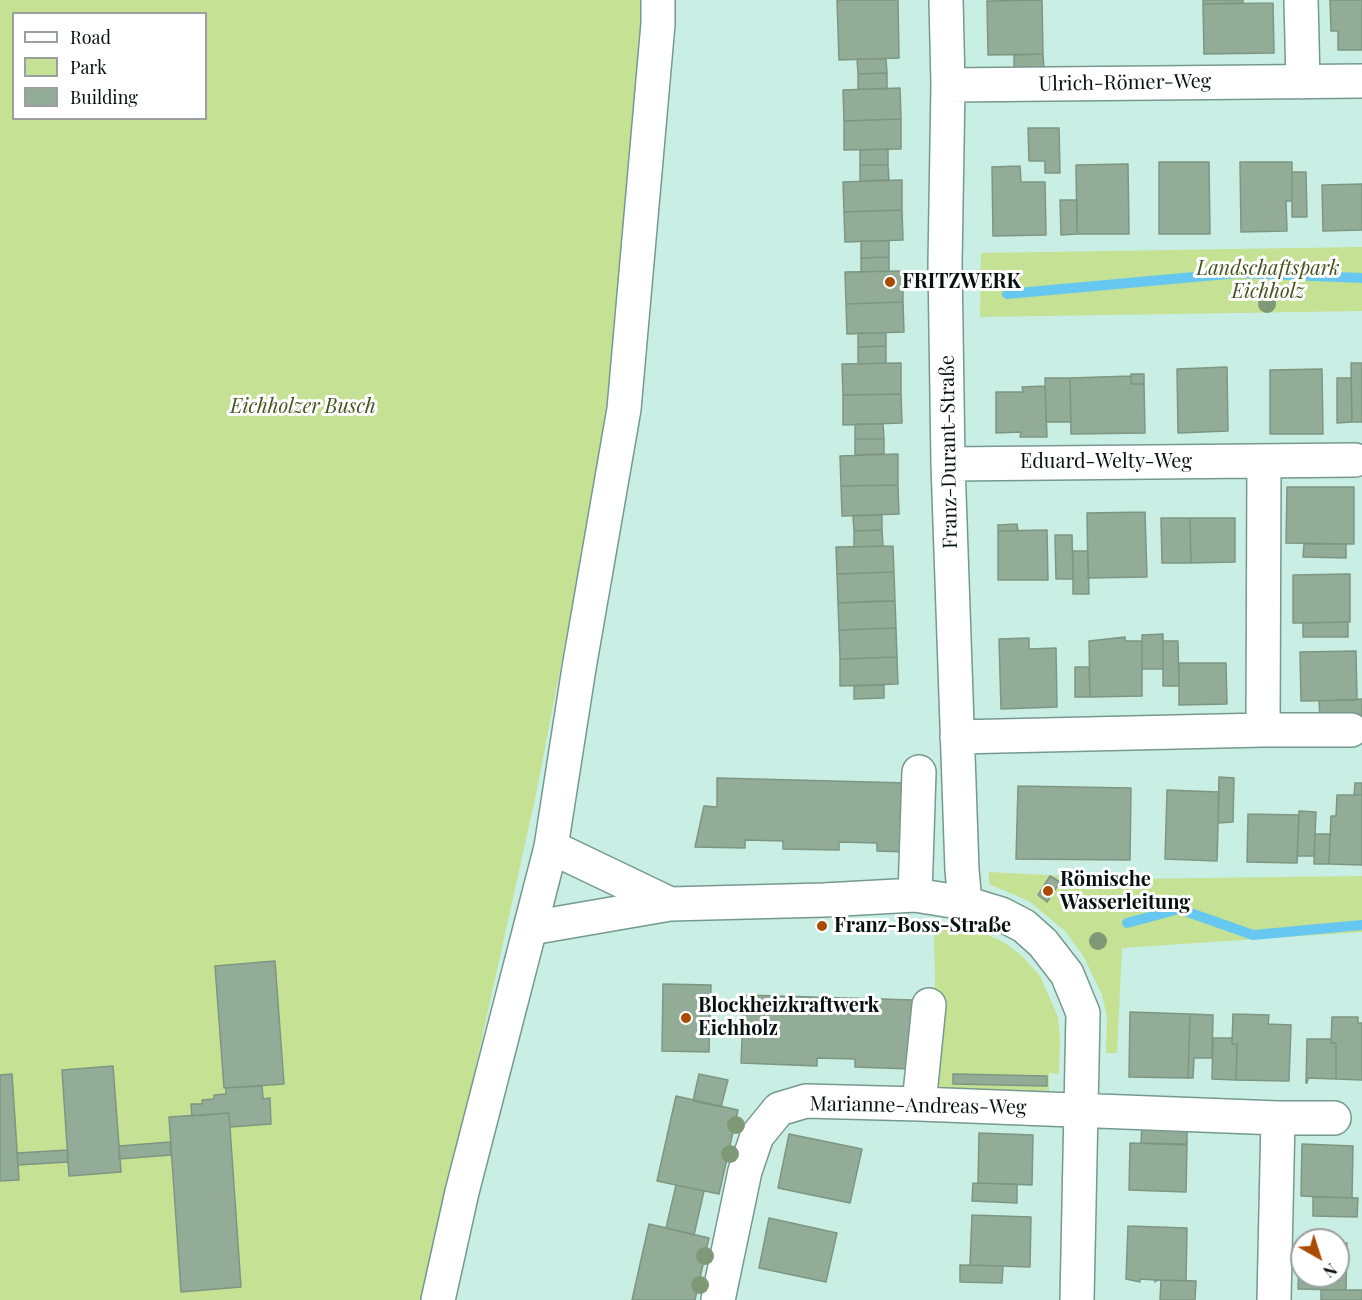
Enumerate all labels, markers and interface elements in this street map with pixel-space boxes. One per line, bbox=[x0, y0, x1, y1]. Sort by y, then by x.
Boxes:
legend bbox=[12, 12, 207, 120]
text: Road bbox=[70, 25, 111, 49]
text: Park bbox=[70, 55, 107, 79]
street label: Ulrich-Römer-Weg bbox=[1039, 69, 1211, 97]
text: Building bbox=[70, 85, 138, 109]
park label: Landschaftspark Eichholz bbox=[1196, 257, 1340, 304]
place label: FRITZWERK bbox=[902, 270, 1021, 294]
marker: FRITZWERK bbox=[883, 275, 897, 289]
street label: Franz-Durant-Straße bbox=[935, 355, 963, 549]
park label: Eichholzer Busch bbox=[230, 395, 376, 419]
street label: Eduard-Welty-Weg bbox=[1020, 450, 1192, 474]
place label: Römische Wasserleitung bbox=[1060, 868, 1190, 915]
marker: Römische Wasserleitung bbox=[1041, 884, 1055, 898]
place label: Franz-Boss-Straße bbox=[834, 914, 1011, 938]
marker: Franz-Boss-Straße bbox=[815, 919, 829, 933]
place label: Blockheizkraftwerk Eichholz bbox=[698, 994, 879, 1041]
marker: Blockheizkraftwerk Eichholz bbox=[679, 1011, 693, 1025]
street label: Marianne-Andreas-Weg bbox=[809, 1092, 1027, 1120]
north arrow bbox=[1290, 1228, 1350, 1288]
text: N bbox=[1319, 1259, 1341, 1283]

